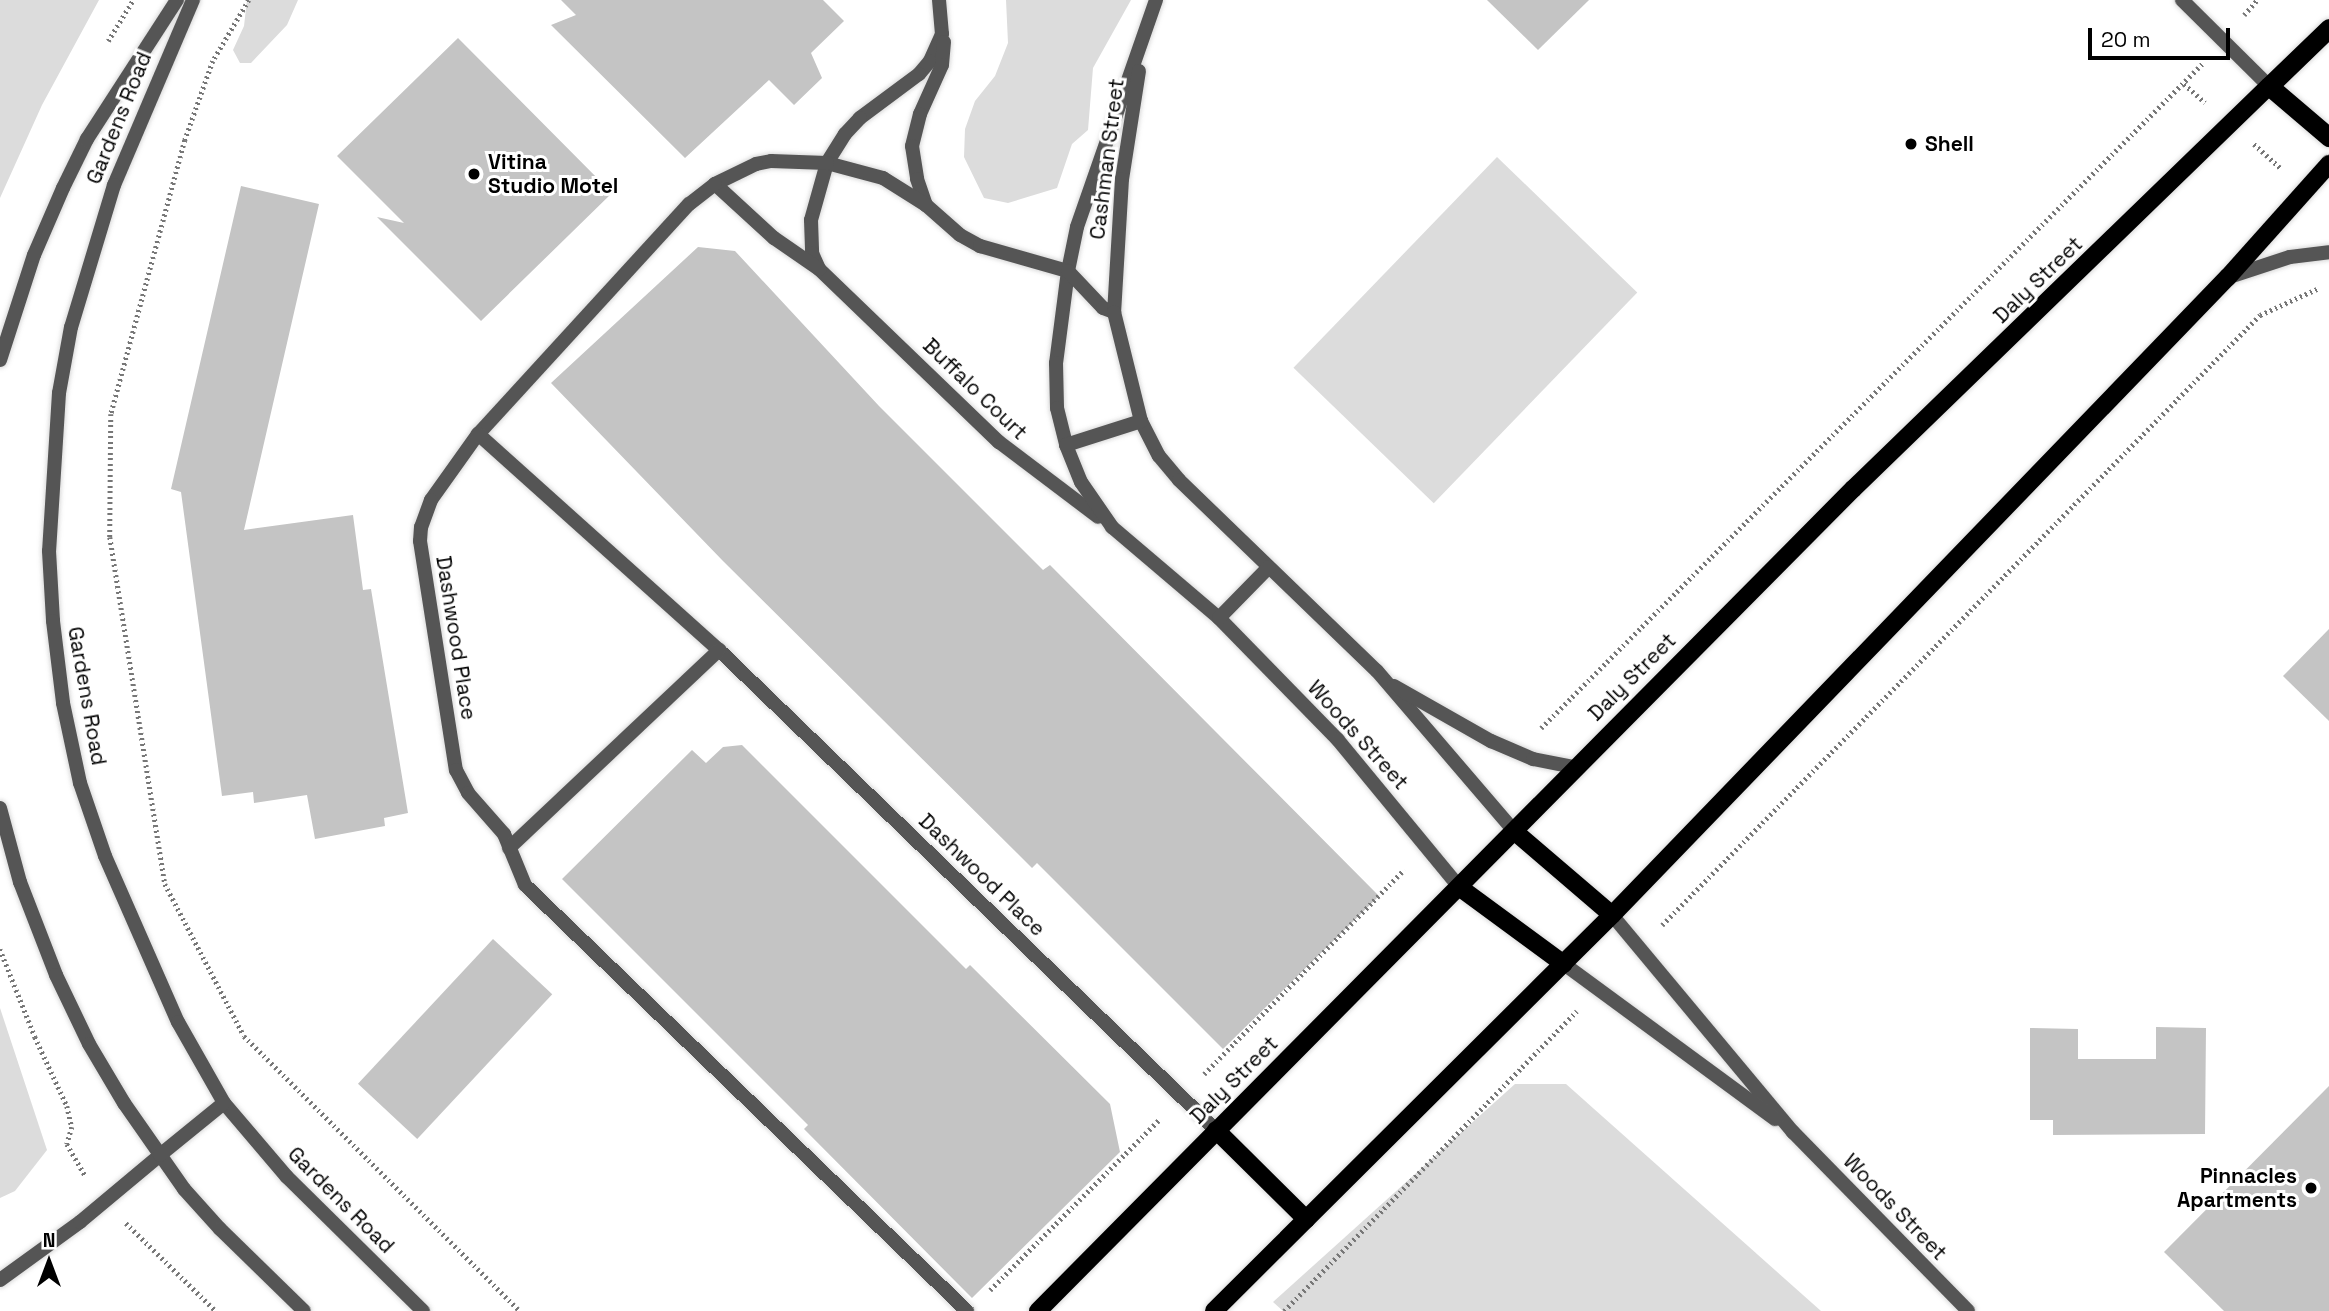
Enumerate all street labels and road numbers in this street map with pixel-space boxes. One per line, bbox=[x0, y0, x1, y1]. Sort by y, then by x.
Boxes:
street label: Gardens Road bbox=[81, 48, 157, 188]
street label: Cashman Street bbox=[1085, 77, 1129, 241]
street label: Daly Street bbox=[1988, 231, 2088, 329]
street label: Buffalo Court bbox=[918, 333, 1032, 445]
street label: Dashwood Place bbox=[431, 554, 481, 722]
street label: Gardens Road bbox=[62, 625, 112, 767]
street label: Daly Street bbox=[1583, 628, 1681, 726]
street label: Woods Street bbox=[1302, 675, 1414, 795]
street label: Dashwood Place bbox=[914, 808, 1050, 942]
street label: Daly Street bbox=[1185, 1031, 1283, 1129]
street label: Gardens Road bbox=[282, 1141, 400, 1259]
street label: Woods Street bbox=[1838, 1149, 1952, 1265]

